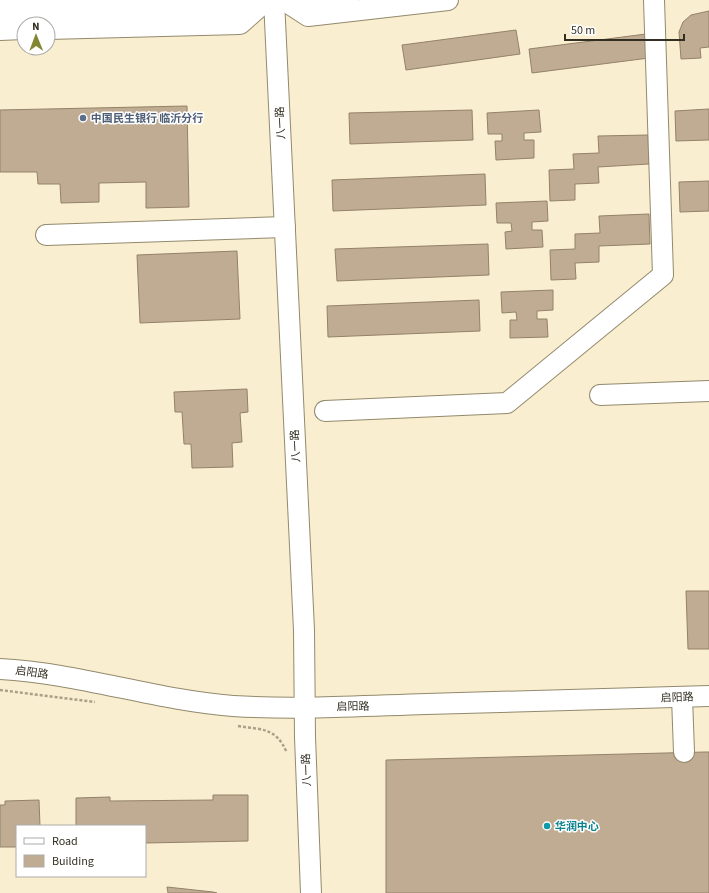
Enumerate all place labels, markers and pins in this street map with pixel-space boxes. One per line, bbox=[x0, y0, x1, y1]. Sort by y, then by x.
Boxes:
place label: 中国民生银行 临沂分行 bbox=[91, 111, 203, 126]
marker: 中国民生银行 临沂分行 bbox=[78, 113, 88, 123]
place label: 华润中心 bbox=[555, 819, 599, 834]
marker: 华润中心 bbox=[542, 821, 552, 831]

